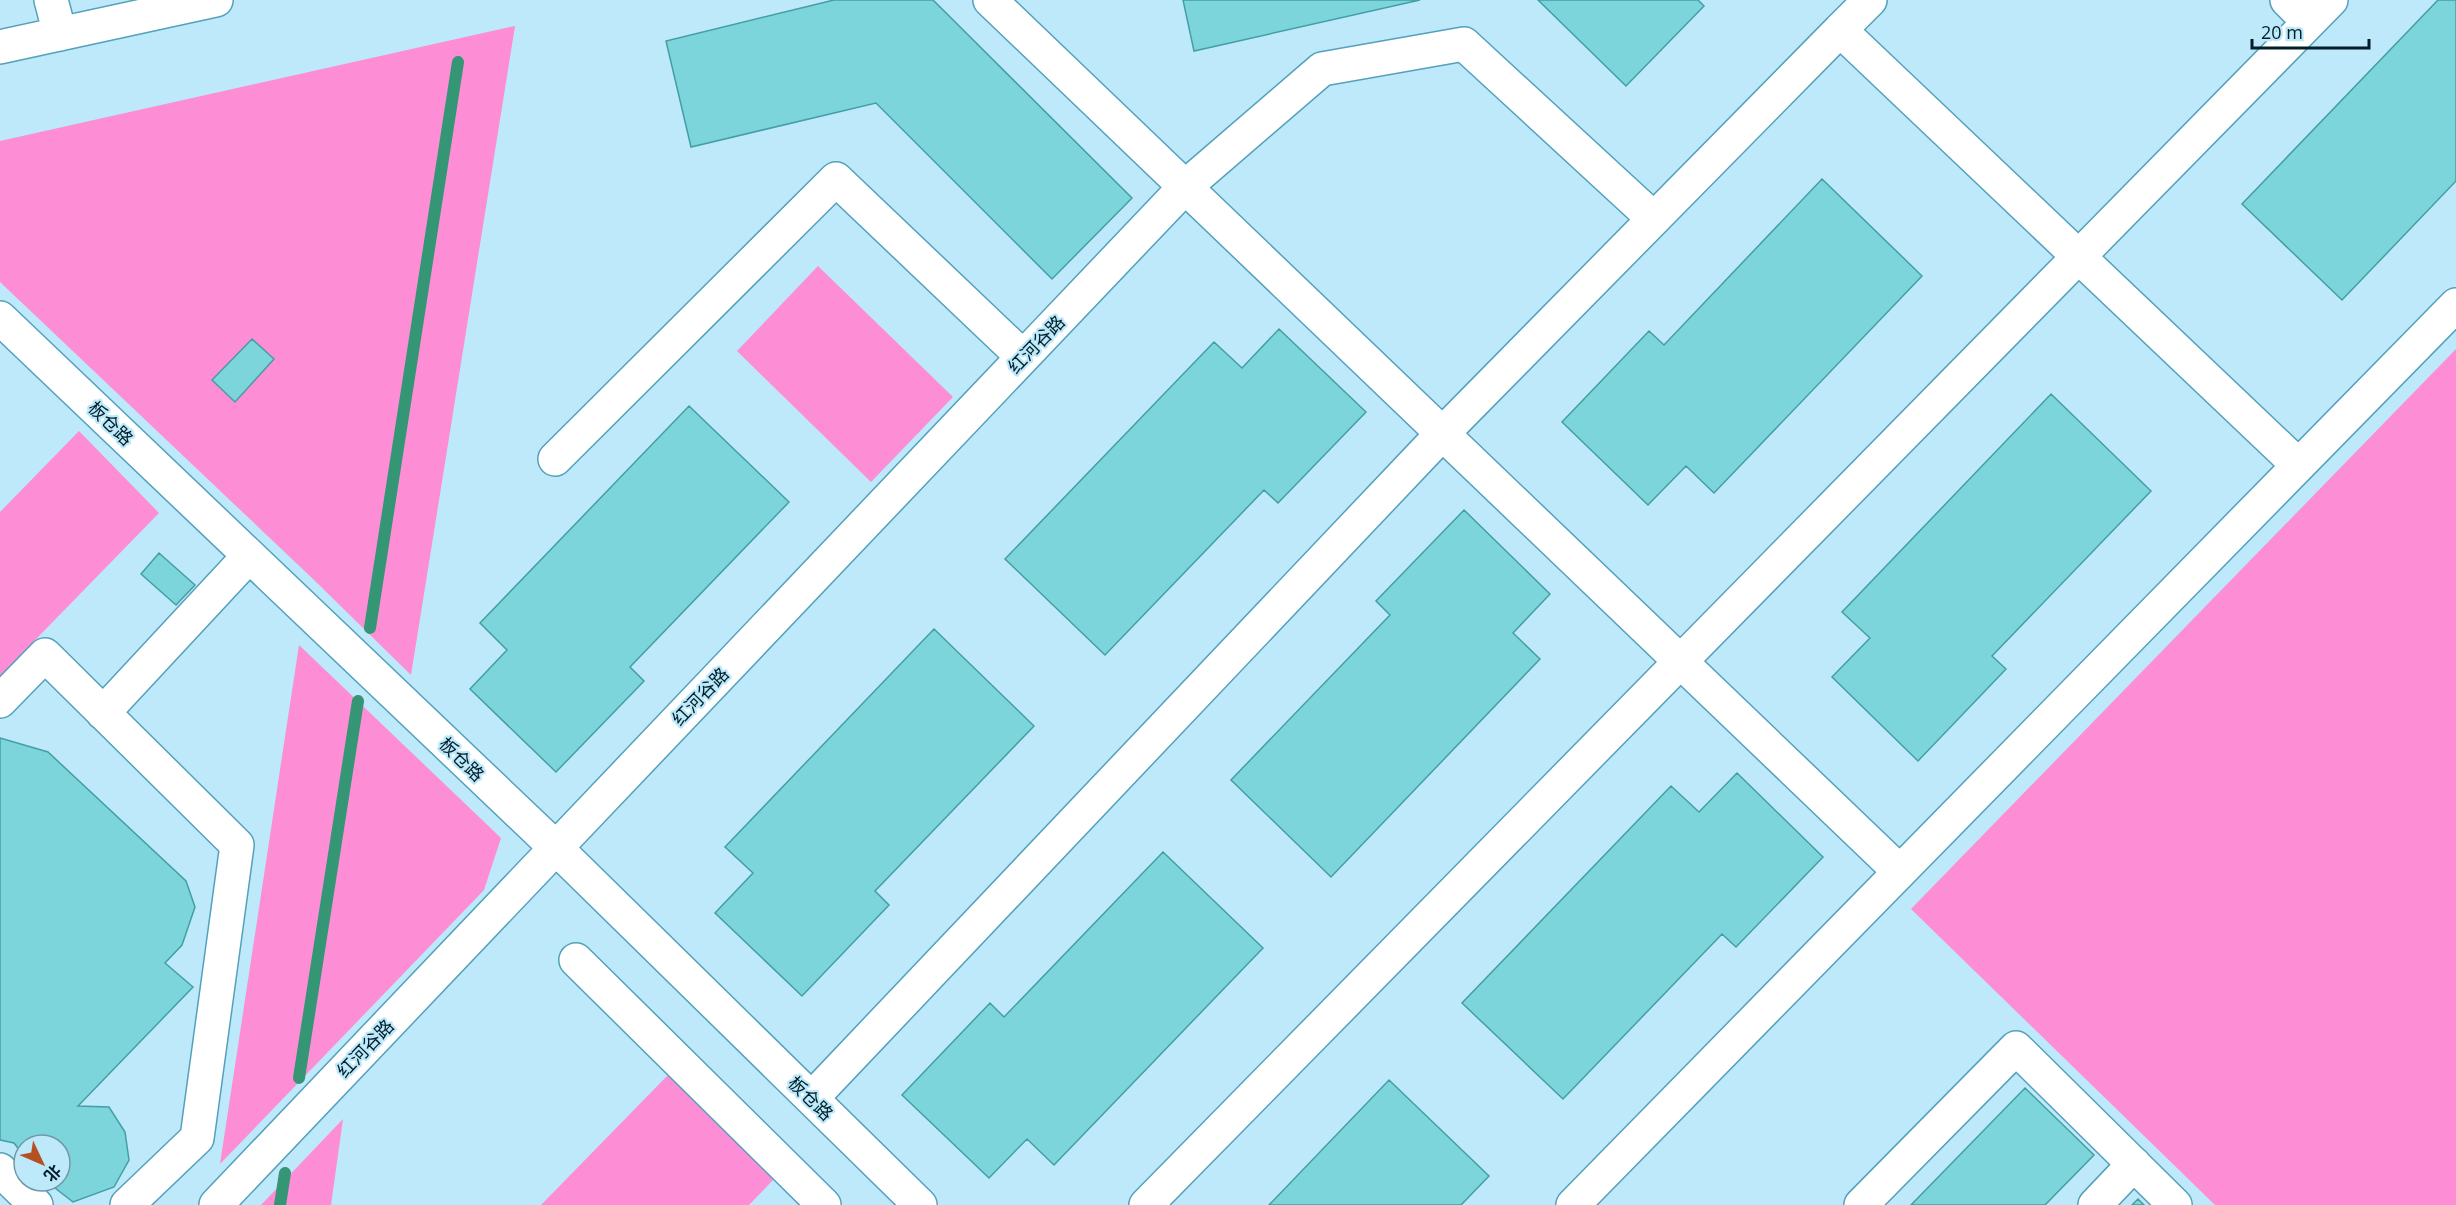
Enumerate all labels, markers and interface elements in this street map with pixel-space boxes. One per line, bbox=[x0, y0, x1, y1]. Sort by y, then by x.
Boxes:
scale bar bbox=[2252, 12, 2369, 50]
text: 20 m bbox=[2261, 20, 2303, 44]
street label: 红河谷路 bbox=[1002, 310, 1070, 378]
street label: 板仓路 bbox=[83, 396, 139, 450]
street label: 红河谷路 bbox=[666, 662, 734, 730]
street label: 板仓路 bbox=[434, 732, 490, 786]
street label: 红河谷路 bbox=[331, 1014, 399, 1082]
street label: 板仓路 bbox=[783, 1071, 839, 1125]
north arrow bbox=[12, 1133, 72, 1193]
text: 北 bbox=[39, 1160, 66, 1187]

